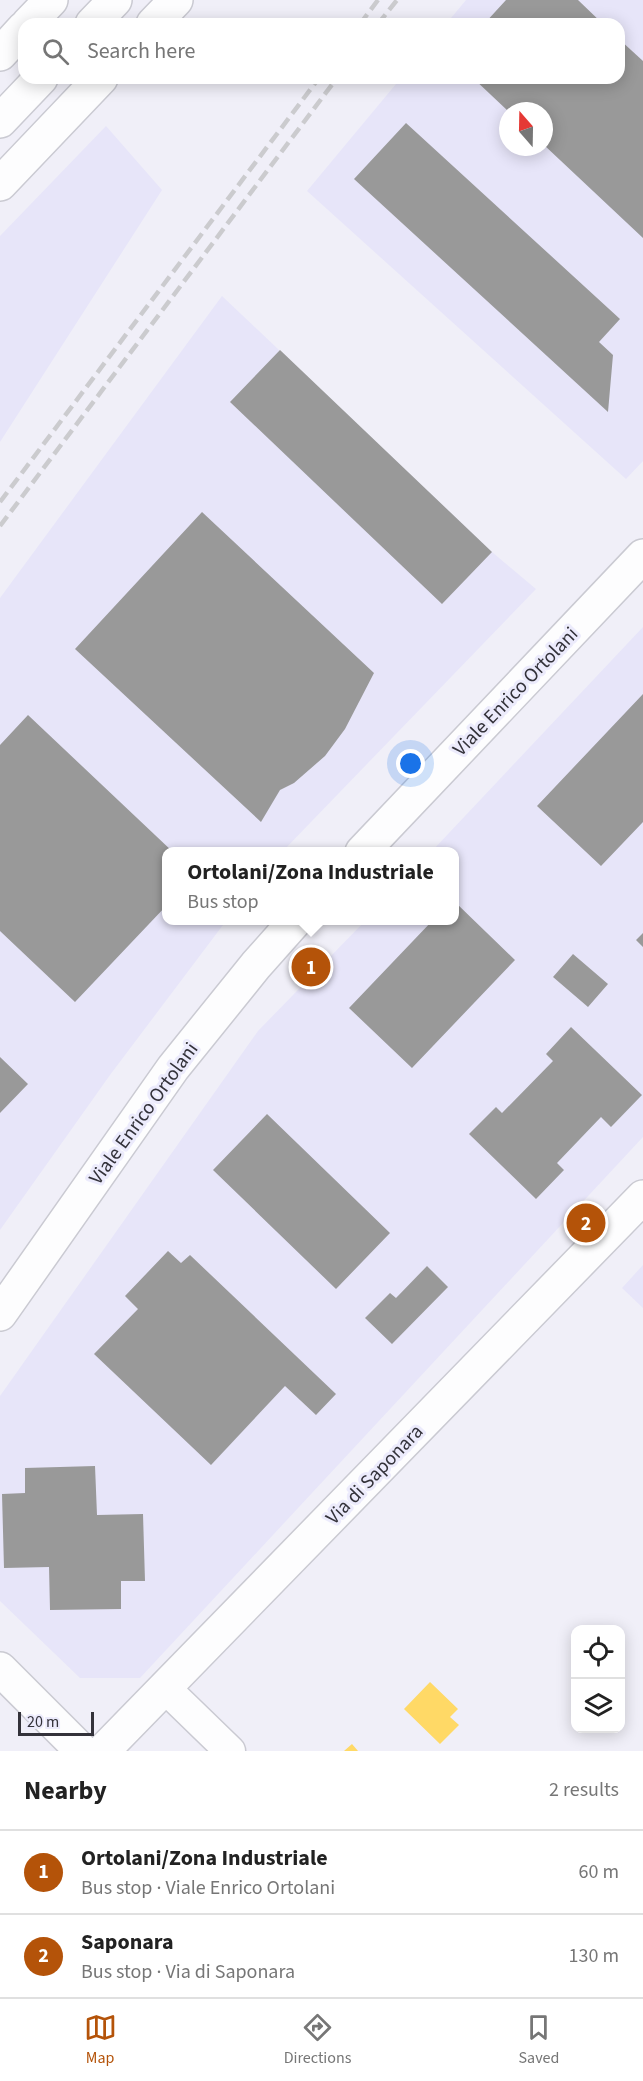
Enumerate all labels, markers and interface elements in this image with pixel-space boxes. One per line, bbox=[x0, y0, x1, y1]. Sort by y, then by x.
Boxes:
search box bbox=[18, 18, 625, 84]
icon: search bbox=[39, 35, 72, 68]
text: Search here bbox=[87, 35, 195, 67]
north arrow bbox=[499, 102, 553, 156]
street label: Viale Enrico Ortolani bbox=[447, 621, 585, 762]
your location bbox=[396, 749, 425, 778]
popup bbox=[162, 847, 459, 925]
text: Ortolani/Zona Industriale bbox=[187, 856, 434, 888]
text: Bus stop bbox=[187, 888, 259, 916]
pin: 1 bbox=[292, 944, 330, 990]
street label: Viale Enrico Ortolani bbox=[83, 1037, 205, 1191]
pin: 2 bbox=[566, 1200, 606, 1246]
street label: Via di Saponara bbox=[320, 1418, 430, 1531]
map controls bbox=[571, 1625, 625, 1733]
button: locate bbox=[571, 1625, 625, 1679]
button: layers bbox=[571, 1679, 625, 1733]
scale bar bbox=[18, 1709, 94, 1736]
text: 20 m bbox=[27, 1711, 59, 1733]
text: Nearby bbox=[24, 1772, 107, 1809]
text: 2 results bbox=[549, 1776, 619, 1804]
text: Ortolani/Zona Industriale bbox=[81, 1842, 328, 1874]
text: 1 bbox=[38, 1858, 49, 1886]
text: 60 m bbox=[579, 1858, 619, 1886]
text: Bus stop · Viale Enrico Ortolani bbox=[81, 1874, 335, 1902]
text: Saponara bbox=[81, 1926, 174, 1958]
text: 2 bbox=[38, 1942, 49, 1970]
text: 130 m bbox=[569, 1942, 619, 1970]
text: Bus stop · Via di Saponara bbox=[81, 1958, 295, 1986]
tab: Map bbox=[84, 2011, 117, 2069]
tab: Directions bbox=[284, 2011, 351, 2069]
tab: Saved bbox=[519, 2011, 559, 2069]

